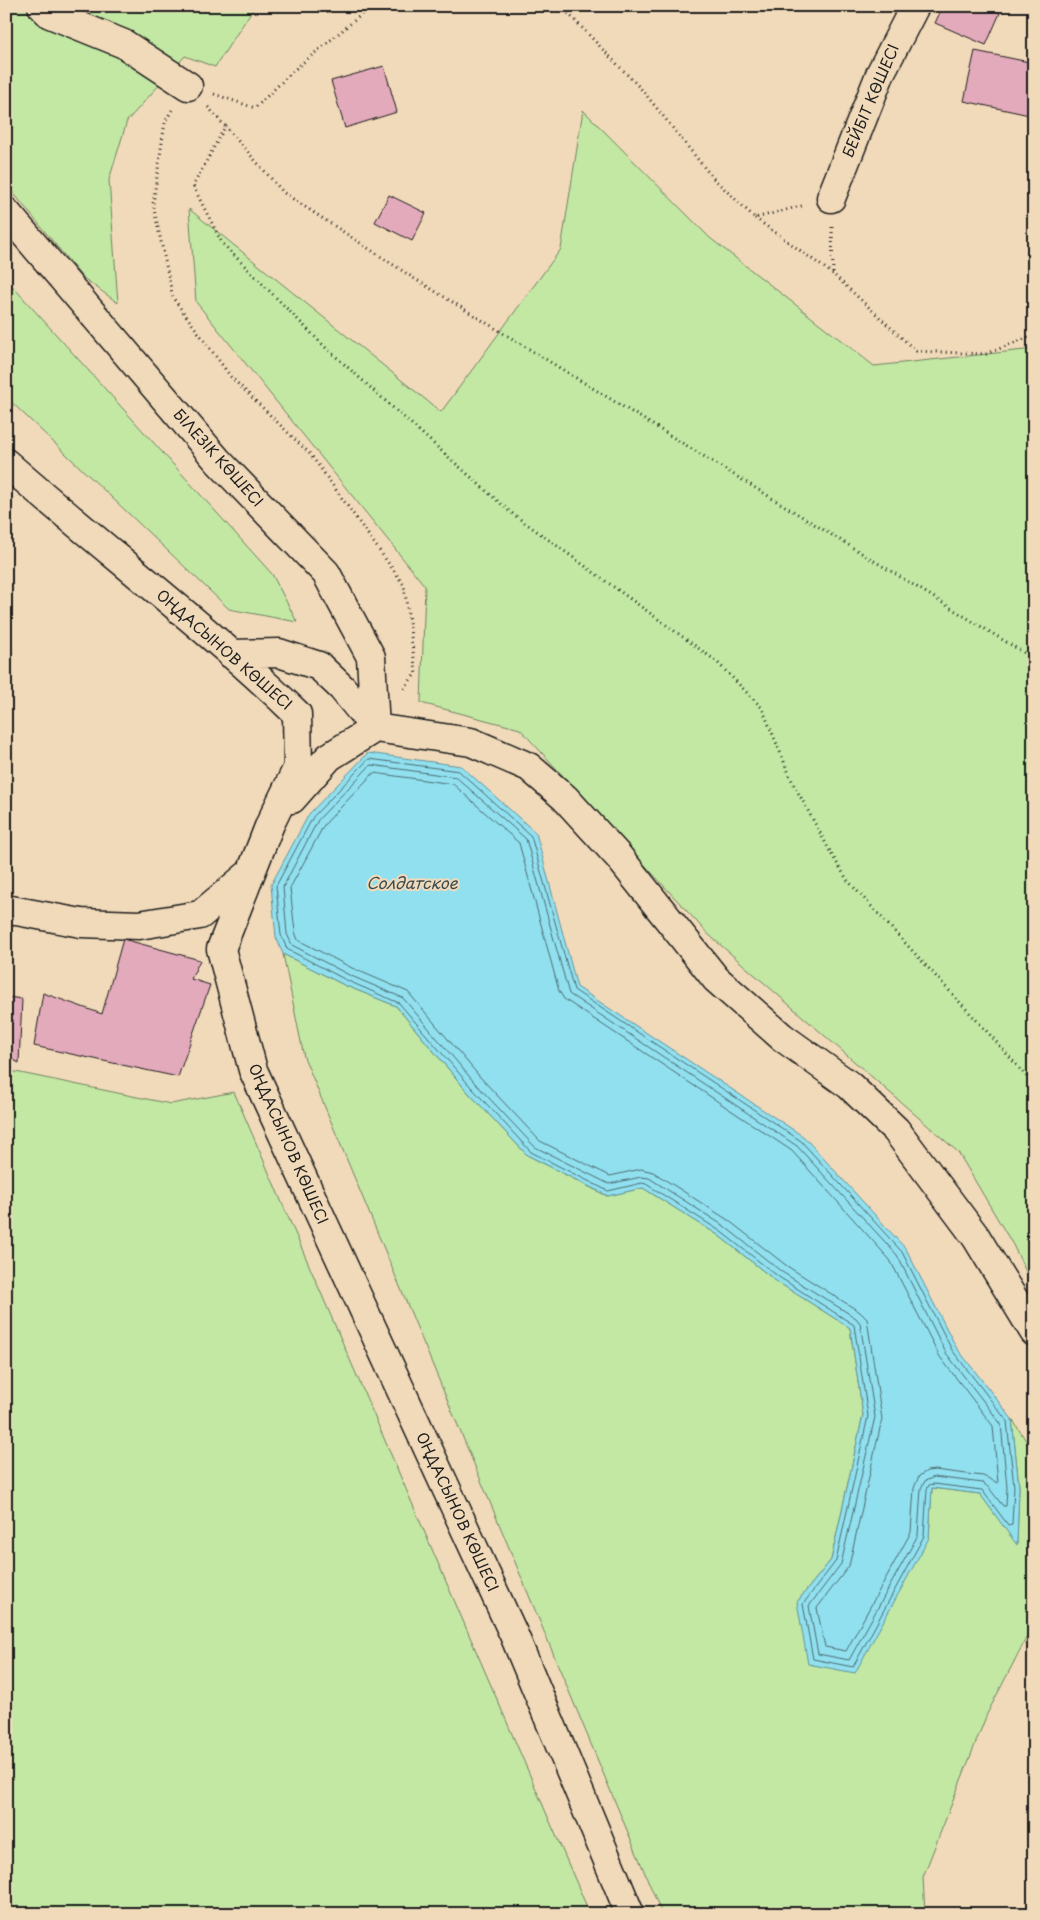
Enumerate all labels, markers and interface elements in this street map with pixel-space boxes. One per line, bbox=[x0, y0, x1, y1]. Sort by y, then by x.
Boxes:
street label: БЕЙБІТ КӨШЕСІ bbox=[835, 40, 904, 161]
street label: БІЛЕЗІК КӨШЕСІ bbox=[169, 403, 270, 511]
street label: ОҢДАСЫНОВ КӨШЕСІ bbox=[152, 583, 298, 714]
water label: Солдатское bbox=[366, 870, 459, 894]
street label: ОҢДАСЫНОВ КӨШЕСІ bbox=[244, 1059, 335, 1227]
street label: ОҢДАСЫНОВ КӨШЕСІ bbox=[411, 1428, 505, 1595]

